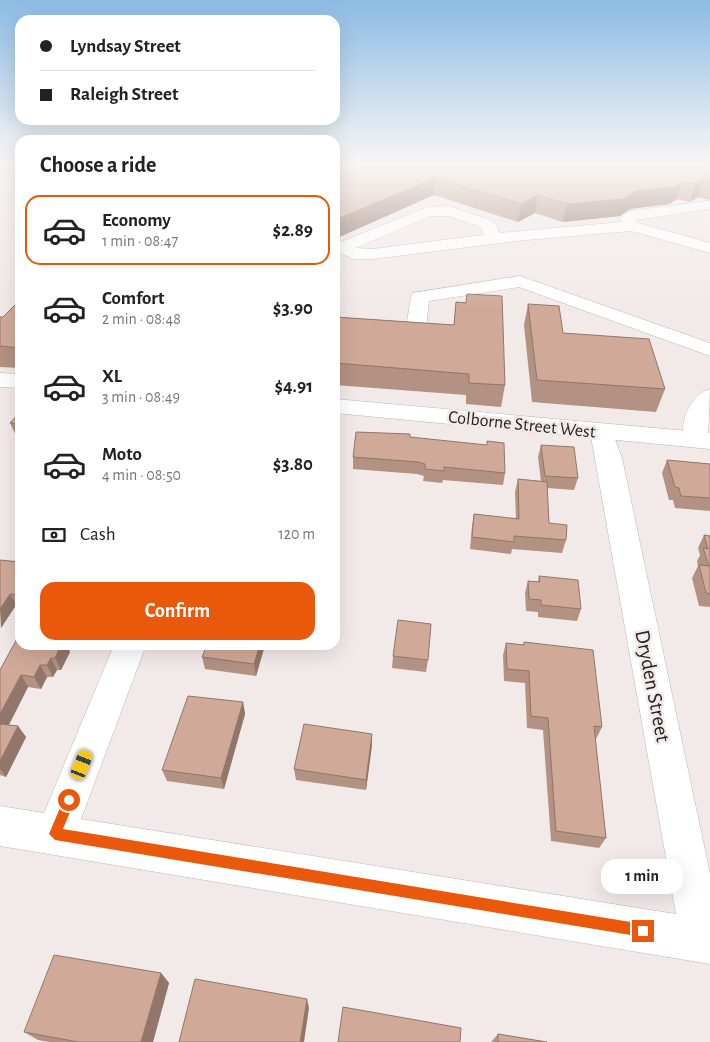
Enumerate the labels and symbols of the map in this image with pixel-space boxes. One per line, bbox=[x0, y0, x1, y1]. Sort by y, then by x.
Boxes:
street label: Colborne Street West bbox=[447, 408, 597, 442]
street label: Dryden Street bbox=[631, 628, 674, 744]
car bbox=[69, 748, 94, 782]
route start bbox=[58, 789, 80, 811]
callout: 1 min bbox=[602, 858, 684, 894]
route end bbox=[632, 920, 654, 942]

